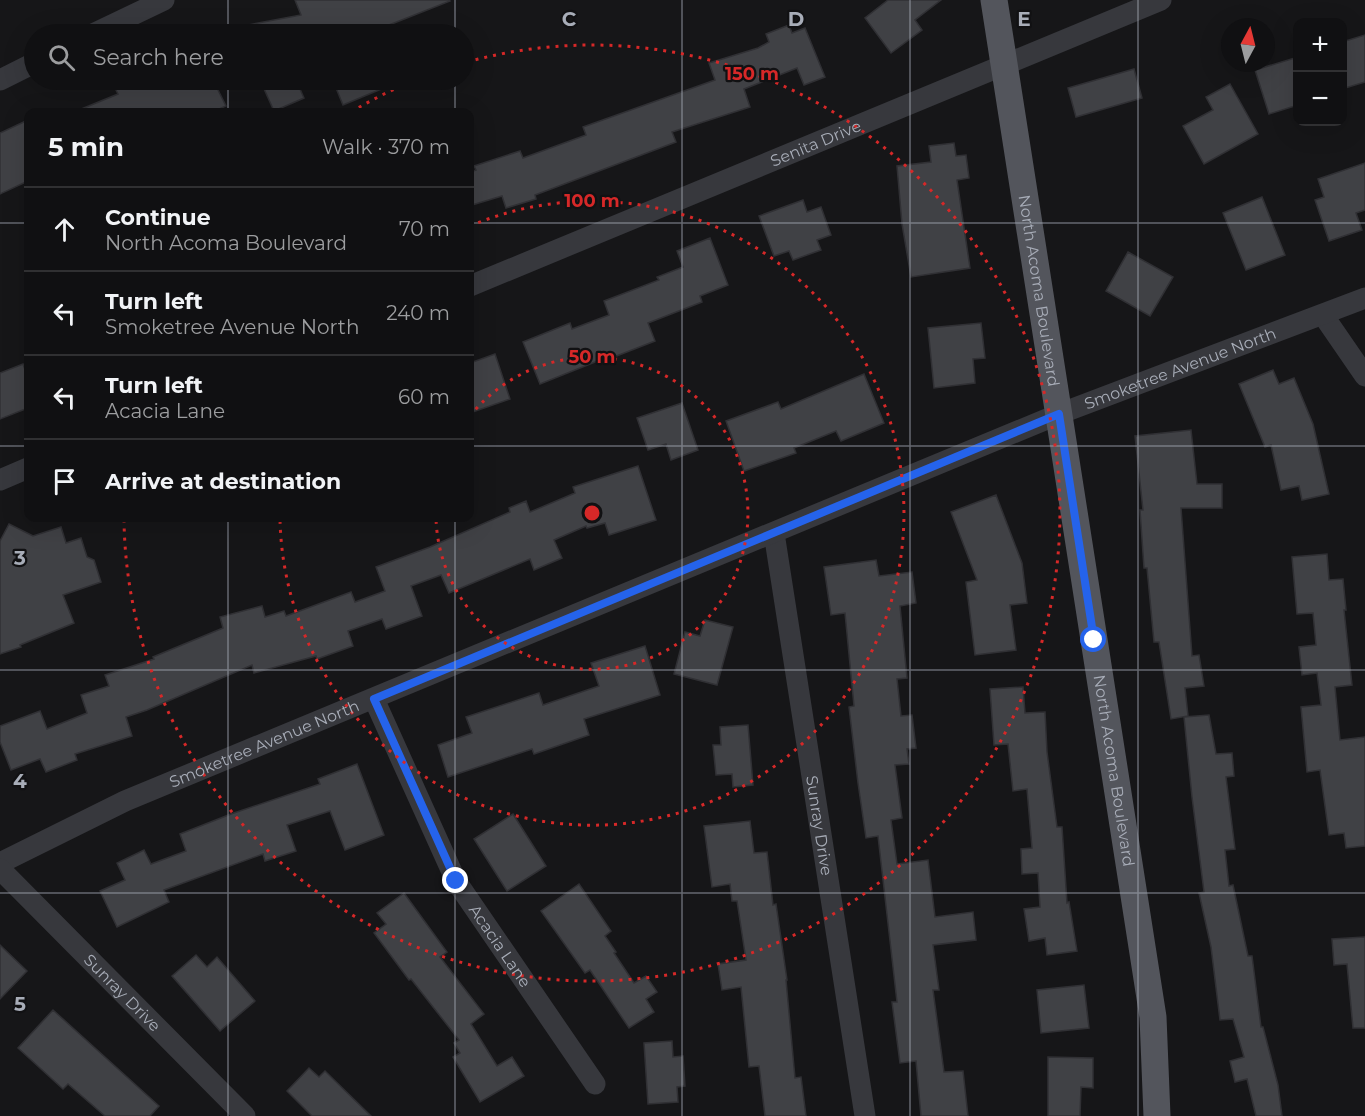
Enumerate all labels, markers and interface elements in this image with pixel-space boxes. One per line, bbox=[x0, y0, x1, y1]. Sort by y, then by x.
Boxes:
text: C bbox=[562, 7, 577, 31]
text: D bbox=[788, 7, 804, 31]
text: E bbox=[1017, 7, 1031, 31]
north arrow bbox=[1221, 18, 1275, 72]
map controls bbox=[1293, 18, 1347, 126]
button: + bbox=[1293, 18, 1347, 72]
search box bbox=[24, 24, 474, 90]
icon: search bbox=[45, 41, 78, 74]
text: Search here bbox=[93, 44, 224, 71]
text: 150 m bbox=[725, 63, 779, 85]
button: − bbox=[1293, 72, 1347, 126]
street label: Senita Drive bbox=[768, 116, 864, 171]
text: 5 min bbox=[48, 131, 124, 163]
text: Walk · 370 m bbox=[322, 135, 450, 159]
text: 100 m bbox=[564, 190, 620, 212]
street label: North Acoma Boulevard bbox=[1015, 193, 1063, 388]
text: Continue bbox=[105, 204, 211, 231]
icon: ahead bbox=[48, 213, 81, 246]
text: 70 m bbox=[399, 217, 450, 241]
text: North Acoma Boulevard bbox=[105, 231, 347, 255]
text: Turn left bbox=[105, 288, 203, 315]
icon: left bbox=[48, 297, 81, 330]
text: 240 m bbox=[386, 301, 450, 325]
text: Smoketree Avenue North bbox=[105, 315, 359, 339]
street label: Smoketree Avenue North bbox=[1082, 324, 1279, 414]
text: 50 m bbox=[569, 346, 615, 368]
text: Turn left bbox=[105, 372, 203, 399]
icon: left bbox=[48, 381, 81, 414]
text: 60 m bbox=[398, 385, 450, 409]
text: Acacia Lane bbox=[105, 399, 225, 423]
icon: arrive bbox=[48, 465, 81, 498]
text: Arrive at destination bbox=[105, 468, 341, 495]
centre of rings bbox=[582, 503, 602, 523]
text: 3 bbox=[13, 546, 26, 570]
route start bbox=[1080, 626, 1106, 652]
street label: North Acoma Boulevard bbox=[1090, 673, 1138, 868]
street label: Smoketree Avenue North bbox=[166, 696, 362, 792]
text: 4 bbox=[13, 769, 27, 793]
street label: Sunray Drive bbox=[802, 774, 836, 877]
route end bbox=[442, 867, 468, 893]
street label: Acacia Lane bbox=[465, 901, 535, 991]
street label: Sunray Drive bbox=[80, 950, 165, 1035]
text: 5 bbox=[14, 992, 26, 1016]

